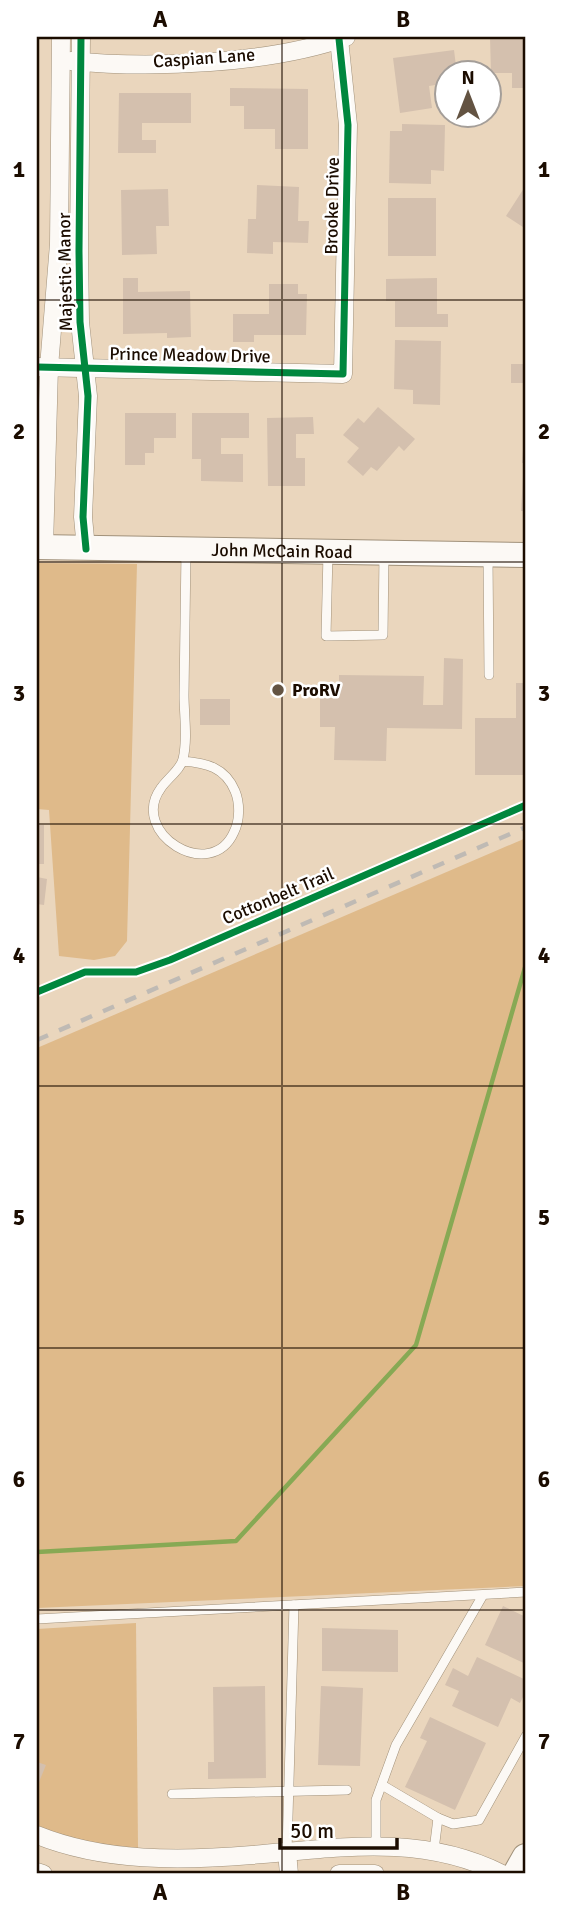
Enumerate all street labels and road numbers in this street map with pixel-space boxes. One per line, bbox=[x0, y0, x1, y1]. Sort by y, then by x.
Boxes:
street label: Caspian Lane bbox=[152, 43, 256, 73]
street label: Brooke Drive bbox=[320, 157, 344, 255]
street label: Majestic Manor bbox=[53, 212, 77, 332]
street label: Prince Meadow Drive bbox=[109, 343, 271, 367]
street label: John McCain Road bbox=[211, 539, 353, 563]
street label: Cottonbelt Trail bbox=[219, 863, 337, 929]

